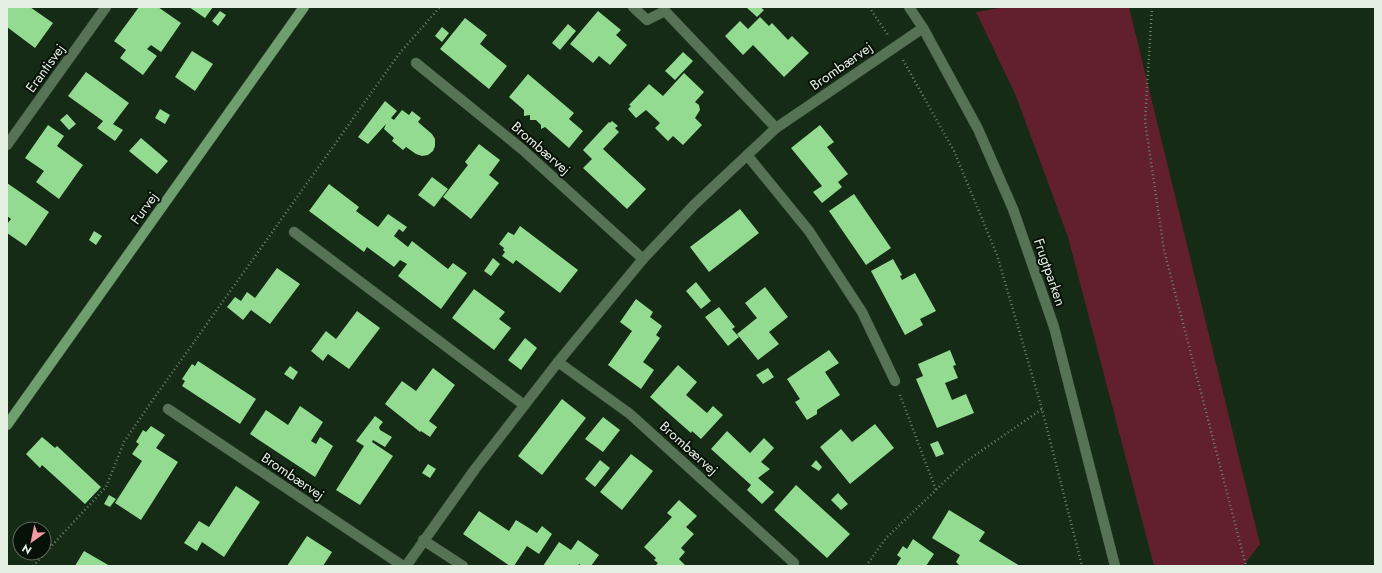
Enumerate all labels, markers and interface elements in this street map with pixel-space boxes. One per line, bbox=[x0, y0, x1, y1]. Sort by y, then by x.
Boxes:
street label: Brombærvej bbox=[806, 37, 876, 95]
street label: Erantisvej bbox=[21, 40, 69, 96]
street label: Brombærvej bbox=[507, 117, 575, 179]
street label: Furvej bbox=[125, 188, 163, 228]
street label: Frugtparken bbox=[1029, 236, 1071, 308]
street label: Brombærvej bbox=[655, 416, 723, 480]
street label: Brombærvej bbox=[257, 447, 329, 505]
north arrow bbox=[12, 521, 52, 561]
text: N bbox=[19, 540, 35, 558]

